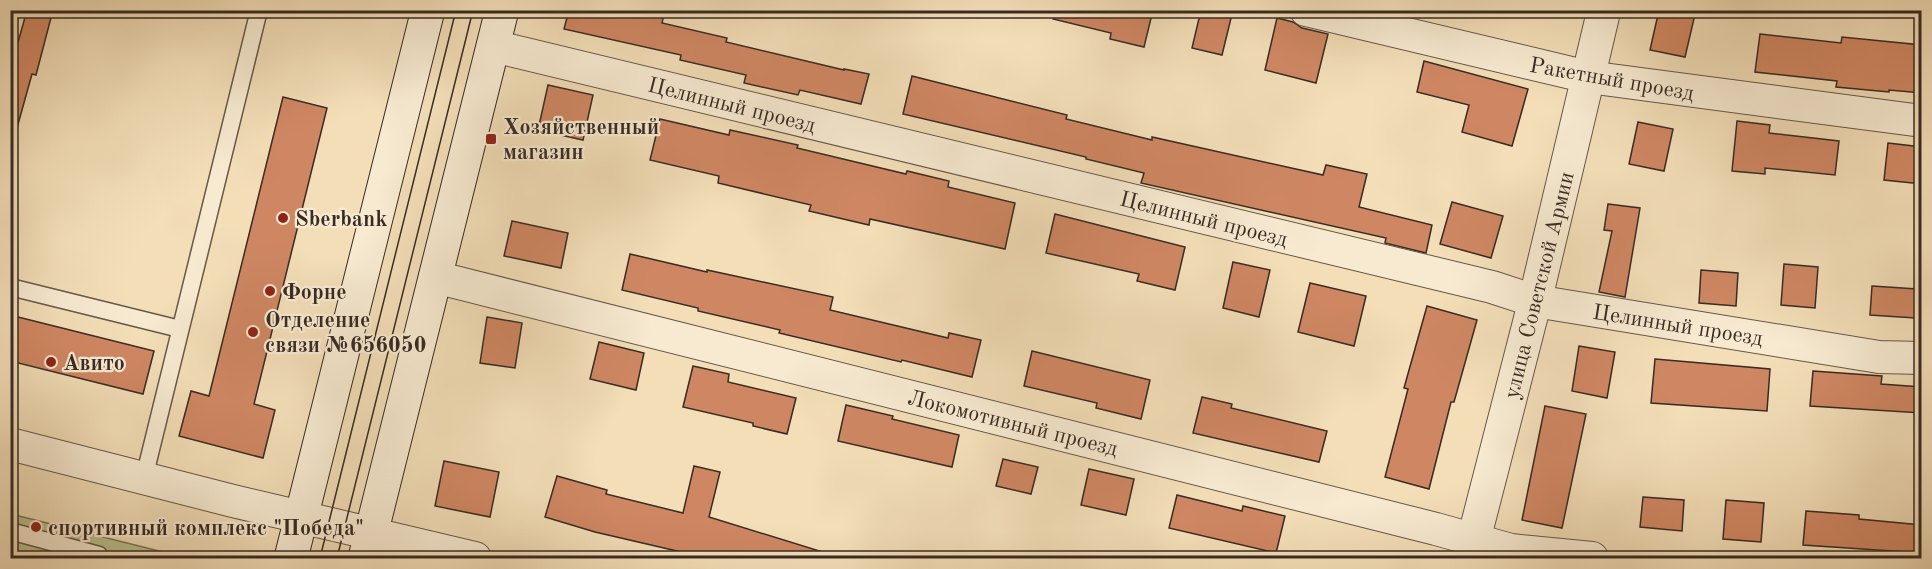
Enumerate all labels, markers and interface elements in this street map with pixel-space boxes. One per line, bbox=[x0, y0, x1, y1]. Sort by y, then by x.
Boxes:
street label: Ракетный проезд bbox=[1528, 55, 1696, 105]
street label: Целинный проезд bbox=[645, 74, 818, 137]
place label: Хозяйственный магазин bbox=[503, 117, 659, 164]
marker: Хозяйственный магазин bbox=[484, 132, 498, 146]
street label: улица Советской Армии bbox=[1501, 170, 1579, 401]
street label: Целинный проезд bbox=[1117, 188, 1290, 251]
place label: Sberbank bbox=[295, 209, 388, 231]
marker: Sberbank bbox=[276, 211, 290, 225]
place label: Форне bbox=[282, 282, 347, 304]
marker: Форне bbox=[263, 284, 277, 298]
street label: Целинный проезд bbox=[1591, 302, 1765, 350]
place label: Отделение связи №656050 bbox=[265, 310, 426, 357]
marker: Отделение связи №656050 bbox=[246, 325, 260, 339]
place label: Авито bbox=[63, 353, 125, 375]
marker: Авито bbox=[44, 355, 58, 369]
street label: Локомотивный проезд bbox=[905, 387, 1120, 461]
place label: спортивный комплекс "Победа" bbox=[48, 518, 364, 540]
marker: спортивный комплекс "Победа" bbox=[29, 520, 43, 534]

